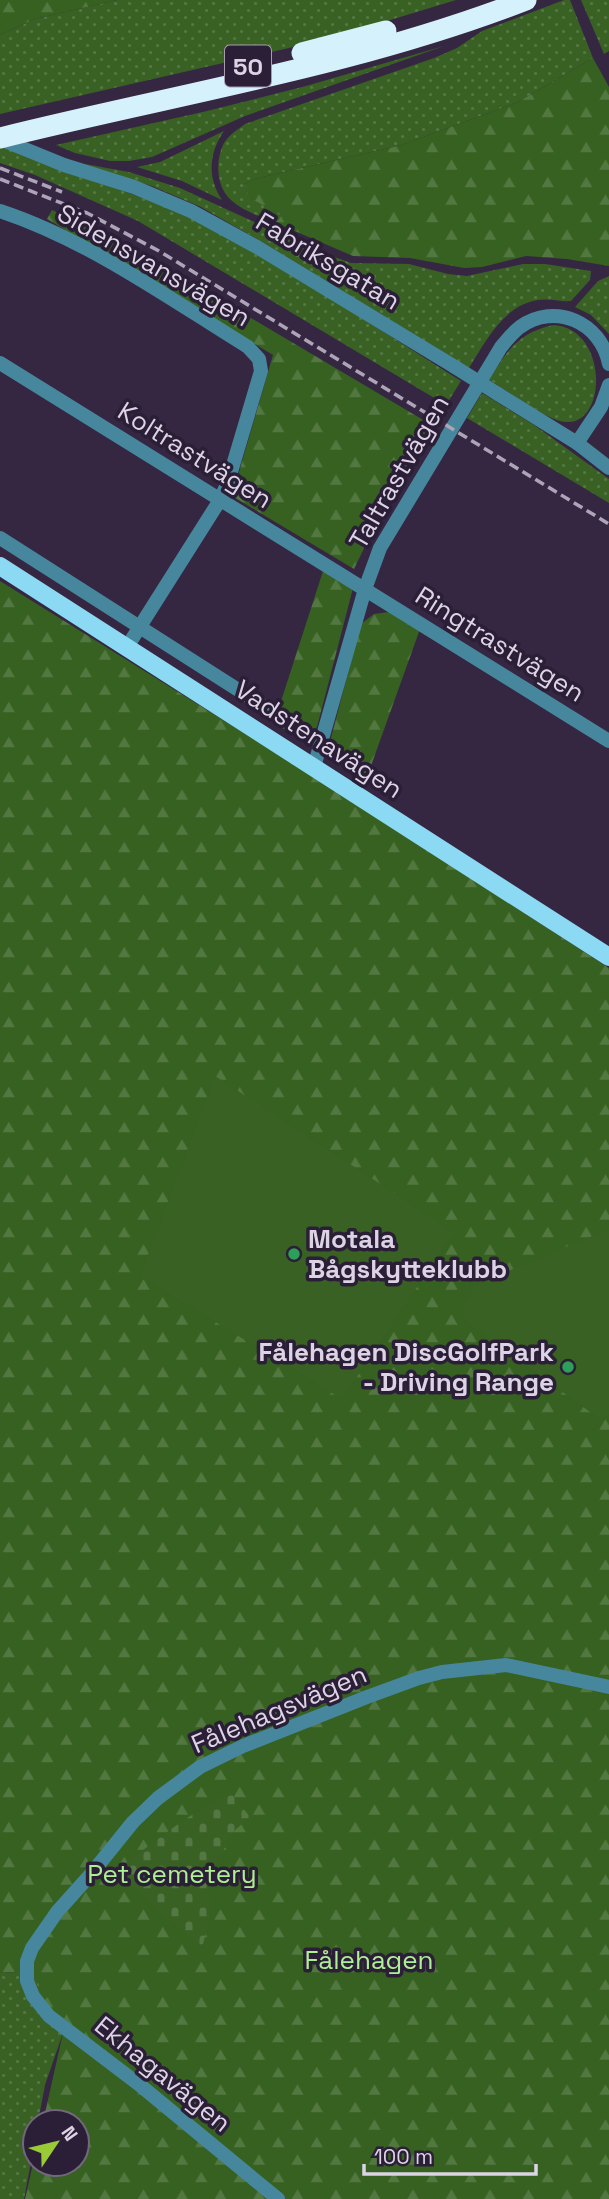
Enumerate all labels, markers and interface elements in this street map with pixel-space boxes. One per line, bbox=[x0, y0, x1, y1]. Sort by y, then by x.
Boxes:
road number: 50 bbox=[225, 46, 271, 86]
street label: Sidensvansvägen bbox=[51, 196, 257, 334]
street label: Fabriksgatan bbox=[250, 205, 406, 317]
street label: Taltrastvägen bbox=[341, 389, 457, 555]
street label: Koltrastvägen bbox=[112, 394, 278, 516]
street label: Ringtrastvägen bbox=[409, 578, 591, 710]
street label: Vadstenavägen bbox=[229, 672, 409, 806]
place label: Motala Bågskytteklubb bbox=[308, 1222, 507, 1286]
marker: Motala Bågskytteklubb bbox=[286, 1246, 302, 1262]
place label: Fålehagen DiscGolfPark - Driving Range bbox=[258, 1335, 554, 1399]
marker: Fålehagen DiscGolfPark - Driving Range bbox=[560, 1359, 576, 1375]
street label: Fålehagsvägen bbox=[186, 1657, 372, 1761]
park label: Pet cemetery bbox=[87, 1857, 257, 1891]
park label: Fålehagen bbox=[304, 1943, 434, 1977]
street label: Ekhagavägen bbox=[88, 2008, 238, 2140]
north arrow bbox=[21, 2108, 91, 2178]
text: N bbox=[56, 2121, 83, 2146]
scale bar bbox=[364, 2132, 536, 2176]
text: 100 m bbox=[374, 2143, 433, 2170]

